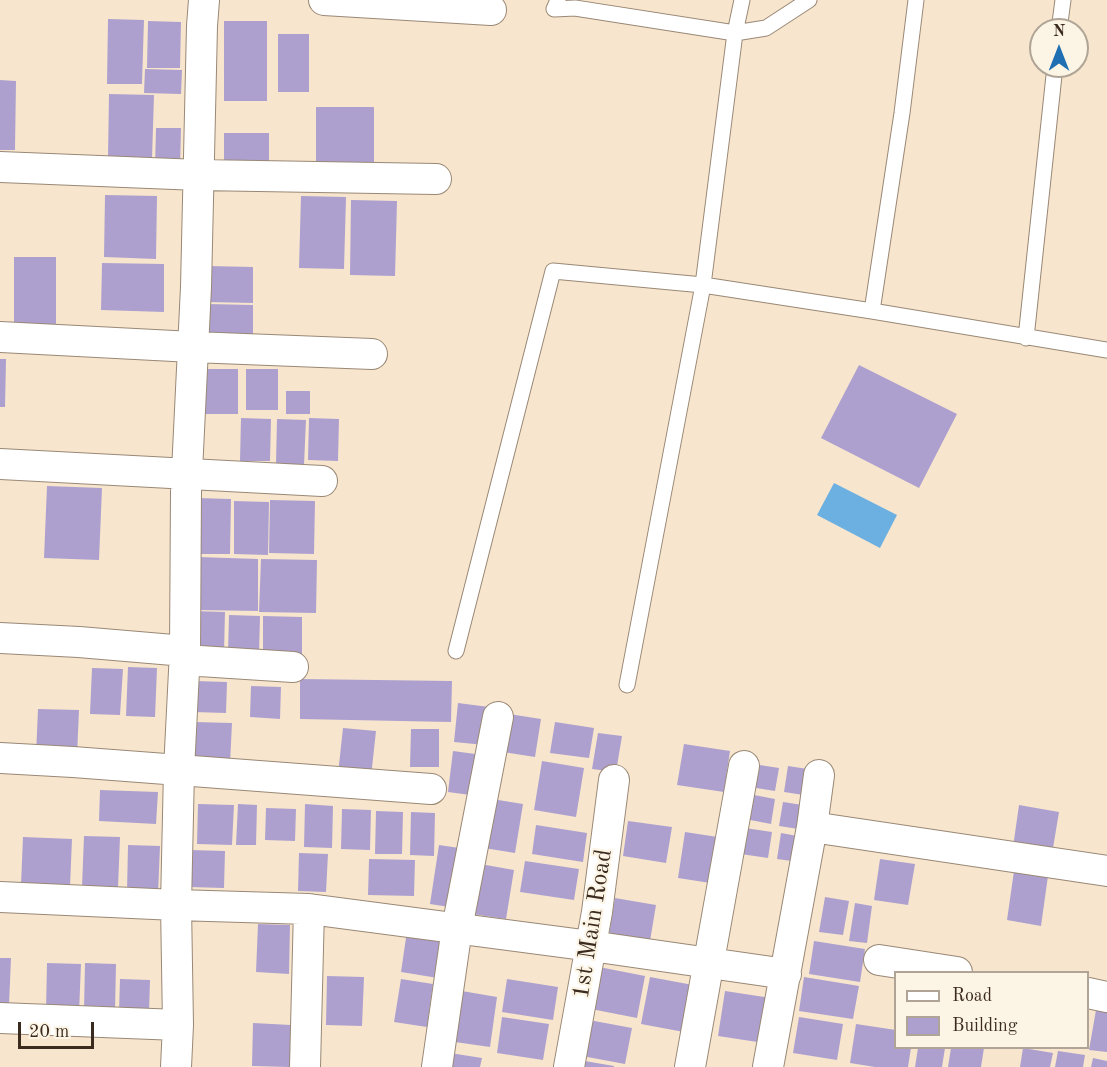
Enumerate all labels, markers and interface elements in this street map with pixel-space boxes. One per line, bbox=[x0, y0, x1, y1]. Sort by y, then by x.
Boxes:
north arrow bbox=[1029, 18, 1089, 78]
text: N bbox=[1053, 24, 1065, 40]
street label: 1st Main Road bbox=[567, 847, 619, 1001]
legend bbox=[894, 971, 1089, 1049]
text: Road bbox=[952, 987, 992, 1005]
scale bar bbox=[21, 1010, 98, 1048]
text: Building bbox=[952, 1017, 1017, 1035]
text: 20 m bbox=[29, 1023, 69, 1041]

